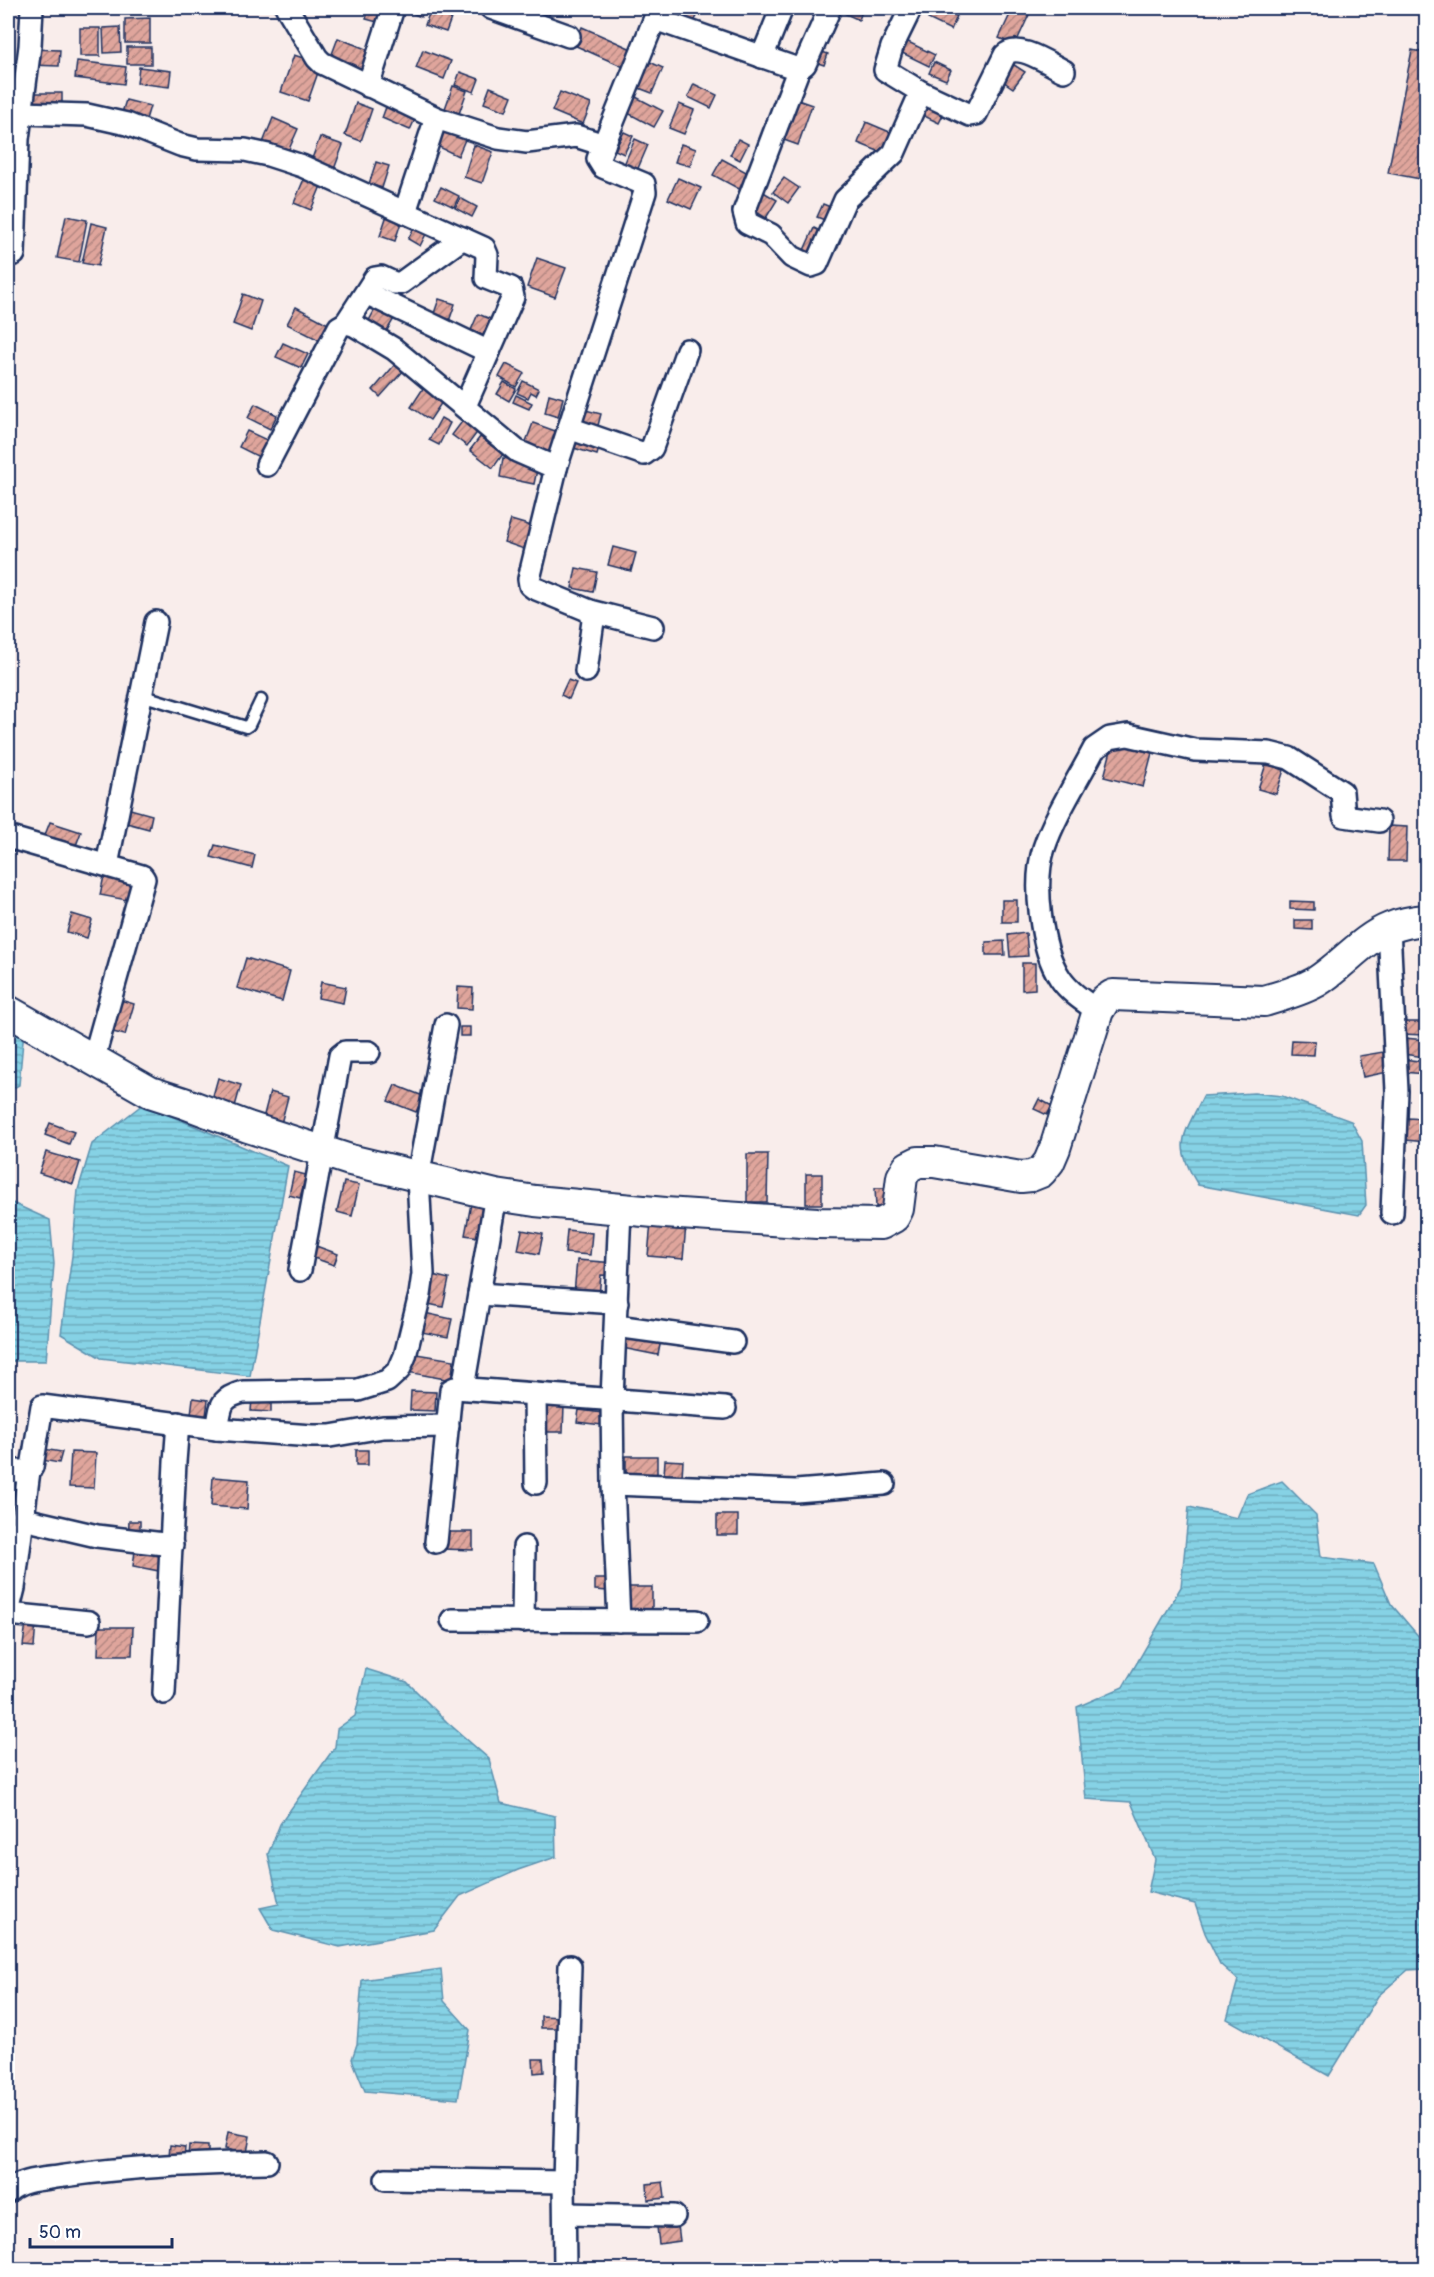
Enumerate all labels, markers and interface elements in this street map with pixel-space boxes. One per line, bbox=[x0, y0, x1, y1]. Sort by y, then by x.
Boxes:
scale bar bbox=[30, 2211, 172, 2249]
text: 50 m bbox=[39, 2221, 81, 2244]

